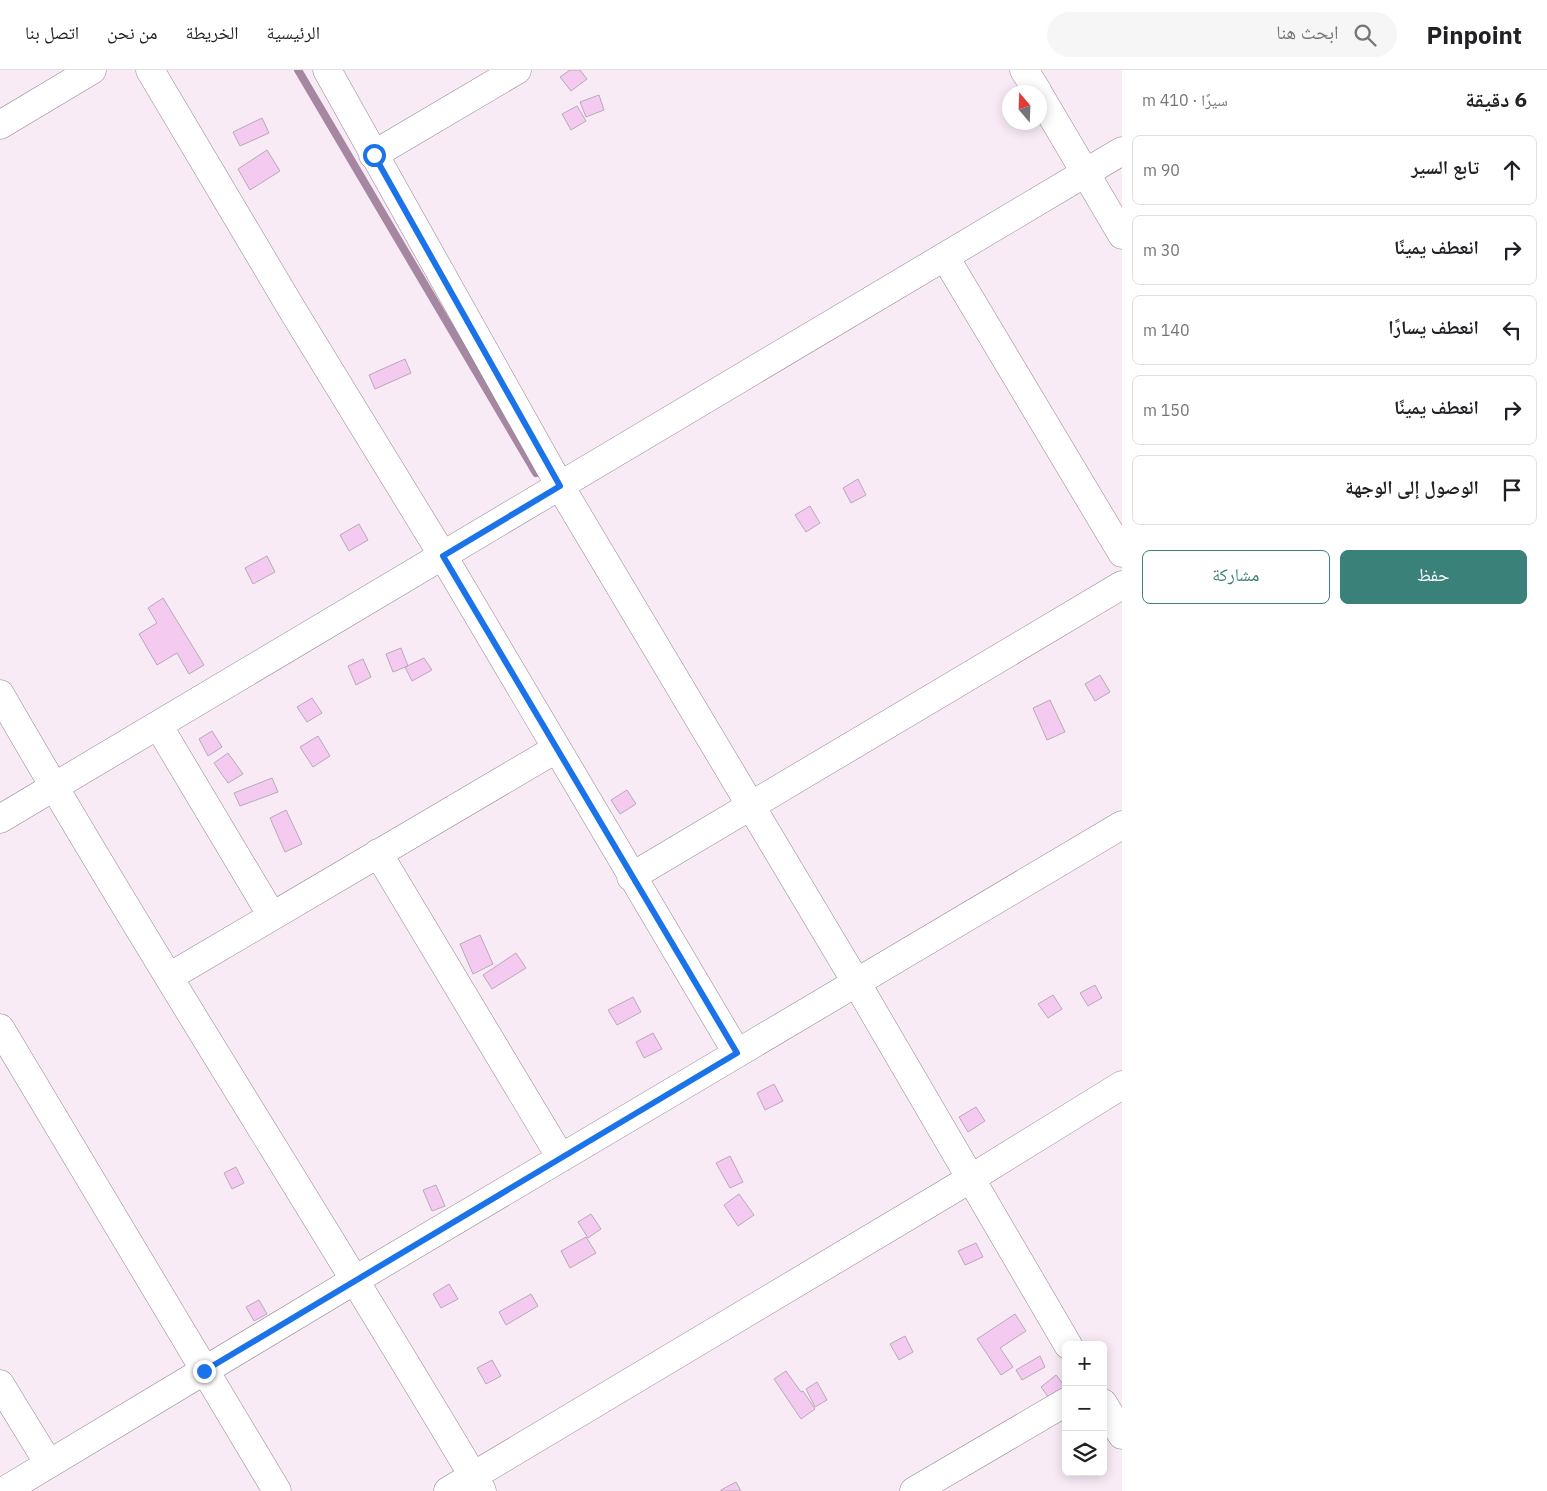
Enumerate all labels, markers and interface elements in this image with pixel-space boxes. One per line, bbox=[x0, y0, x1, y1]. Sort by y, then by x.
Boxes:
search box bbox=[1047, 12, 1397, 57]
text: Pinpoint bbox=[1427, 19, 1522, 51]
text: ابحث هنا bbox=[1276, 20, 1339, 44]
text: اتصل بنا bbox=[25, 21, 79, 44]
text: من نحن bbox=[107, 21, 158, 44]
text: الخريطة bbox=[186, 21, 239, 44]
text: الرئيسية bbox=[267, 21, 320, 44]
icon: search bbox=[1351, 21, 1379, 49]
north arrow bbox=[1002, 85, 1047, 130]
text: 6 دقيقة bbox=[1465, 85, 1527, 113]
text: سيرًا · 410 m bbox=[1142, 90, 1228, 110]
route start bbox=[363, 144, 386, 167]
text: تابع السير bbox=[1411, 155, 1479, 179]
icon: ahead bbox=[1498, 156, 1526, 184]
text: 90 m bbox=[1143, 160, 1180, 180]
text: انعطف يمينًا bbox=[1394, 235, 1479, 259]
icon: right bbox=[1498, 236, 1526, 264]
text: 30 m bbox=[1143, 240, 1180, 260]
text: انعطف يسارًا bbox=[1388, 315, 1479, 339]
icon: left bbox=[1498, 316, 1526, 344]
text: 140 m bbox=[1143, 320, 1190, 340]
text: انعطف يمينًا bbox=[1394, 395, 1479, 419]
icon: right bbox=[1498, 396, 1526, 424]
text: 150 m bbox=[1143, 400, 1190, 420]
text: الوصول إلى الوجهة bbox=[1345, 475, 1479, 499]
icon: arrive bbox=[1498, 476, 1526, 504]
button: مشاركة bbox=[1142, 550, 1330, 604]
button: حفظ bbox=[1340, 550, 1527, 604]
map controls bbox=[1062, 1341, 1107, 1476]
button: + bbox=[1062, 1341, 1107, 1386]
route end bbox=[193, 1360, 216, 1383]
button: − bbox=[1062, 1386, 1107, 1431]
button: layers bbox=[1062, 1431, 1107, 1476]

